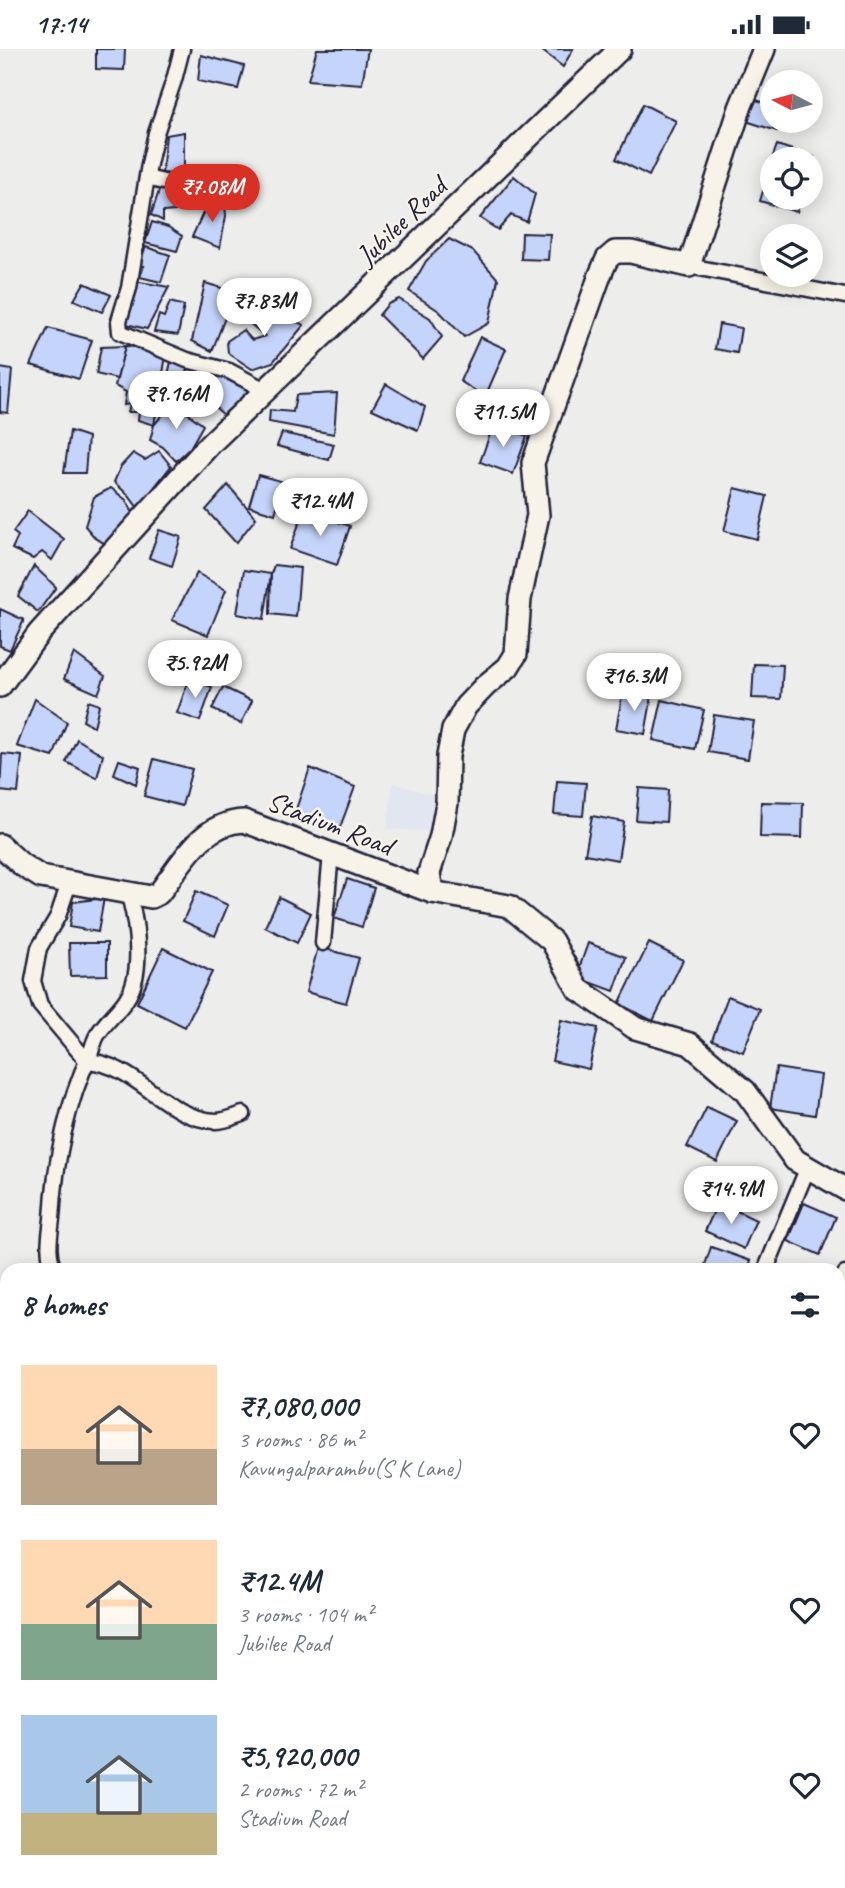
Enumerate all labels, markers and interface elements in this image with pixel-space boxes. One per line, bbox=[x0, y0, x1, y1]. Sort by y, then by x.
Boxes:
text: 17:14 bbox=[35, 8, 87, 41]
north arrow bbox=[760, 70, 822, 133]
map controls bbox=[760, 70, 823, 287]
button: locate bbox=[760, 147, 823, 210]
pin: ₹7.08M bbox=[155, 165, 269, 224]
street label: Jubilee Road bbox=[347, 167, 456, 274]
text: ₹7.08M bbox=[181, 172, 243, 201]
button: layers bbox=[760, 224, 823, 287]
pin: ₹7.83M bbox=[207, 279, 321, 338]
text: ₹7.83M bbox=[233, 286, 295, 315]
pin: ₹9.16M bbox=[119, 371, 233, 431]
text: ₹9.16M bbox=[145, 379, 207, 408]
pin: ₹11.5M bbox=[446, 389, 560, 449]
text: ₹11.5M bbox=[472, 397, 534, 426]
pin: ₹12.4M bbox=[263, 479, 377, 538]
text: ₹12.4M bbox=[289, 486, 351, 515]
pin: ₹5.92M bbox=[138, 641, 252, 700]
text: ₹5.92M bbox=[164, 648, 226, 677]
pin: ₹16.3M bbox=[577, 653, 691, 713]
text: ₹16.3M bbox=[602, 661, 666, 690]
street label: Stadium Road bbox=[262, 783, 401, 864]
pin: ₹14.9M bbox=[674, 1167, 788, 1226]
text: ₹14.9M bbox=[700, 1174, 762, 1203]
text: 8 homes bbox=[21, 1286, 106, 1324]
icon: filters bbox=[786, 1286, 824, 1324]
text: ₹7,080,000 bbox=[238, 1387, 358, 1425]
icon: home bbox=[77, 1393, 161, 1477]
icon: heart bbox=[786, 1416, 824, 1454]
text: 3 rooms · 86 m² bbox=[238, 1425, 362, 1454]
text: Kavungalparambu(S K Lane) bbox=[238, 1454, 460, 1483]
text: ₹12.4M bbox=[238, 1562, 320, 1600]
icon: home bbox=[77, 1568, 161, 1652]
icon: heart bbox=[786, 1591, 824, 1629]
text: 3 rooms · 104 m² bbox=[238, 1600, 373, 1629]
text: Jubilee Road bbox=[238, 1629, 330, 1658]
text: ₹5,920,000 bbox=[238, 1737, 357, 1775]
icon: home bbox=[77, 1743, 161, 1827]
icon: heart bbox=[786, 1766, 824, 1804]
text: 2 rooms · 72 m² bbox=[238, 1775, 362, 1804]
text: Stadium Road bbox=[238, 1804, 346, 1833]

